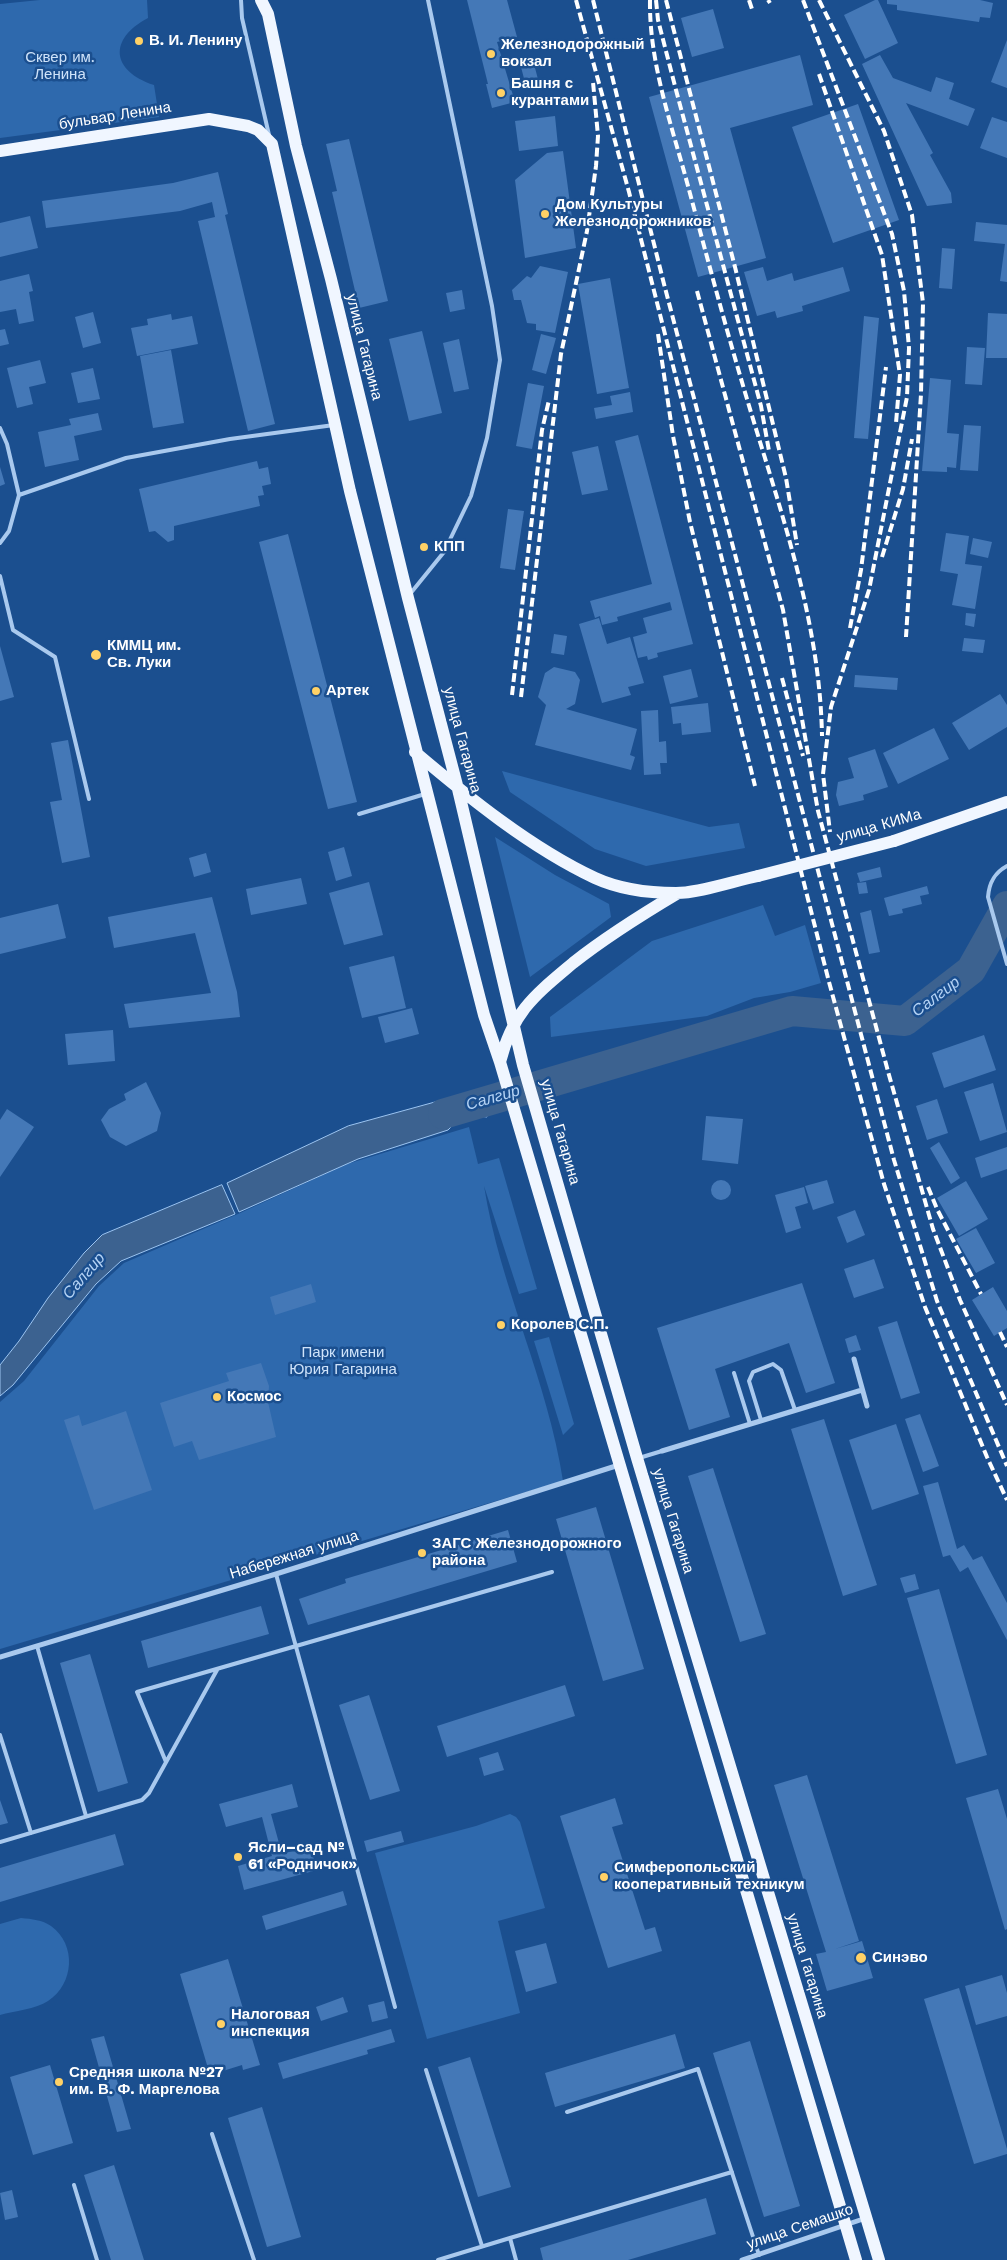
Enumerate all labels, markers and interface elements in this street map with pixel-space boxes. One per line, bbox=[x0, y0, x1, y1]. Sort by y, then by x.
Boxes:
place label: В. И. Ленину bbox=[149, 32, 242, 50]
marker: В. И. Ленину bbox=[133, 35, 145, 47]
place label: Железнодорожный вокзал bbox=[501, 36, 645, 71]
marker: Железнодорожный вокзал bbox=[485, 48, 497, 60]
park label: Сквер им. Ленина bbox=[25, 49, 95, 84]
place label: Башня с курантами bbox=[511, 75, 589, 110]
marker: Башня с курантами bbox=[495, 87, 507, 99]
street label: бульвар Ленина bbox=[58, 98, 172, 134]
place label: Дом Культуры Железнодорожников bbox=[555, 196, 711, 231]
marker: Дом Культуры Железнодорожников bbox=[539, 208, 551, 220]
street label: улица Гагарина bbox=[342, 292, 386, 402]
place label: КПП bbox=[434, 538, 465, 556]
marker: КПП bbox=[418, 541, 430, 553]
place label: КММЦ им. Св. Луки bbox=[107, 637, 181, 672]
marker: КММЦ им. Св. Луки bbox=[89, 648, 103, 662]
place label: Артек bbox=[326, 682, 369, 700]
marker: Артек bbox=[310, 685, 322, 697]
street label: улица Гагарина bbox=[439, 685, 485, 795]
street label: улица КИМа bbox=[835, 805, 923, 847]
water label: Салгир bbox=[908, 973, 964, 1021]
street label: улица Гагарина bbox=[536, 1077, 584, 1187]
water label: Салгир bbox=[464, 1081, 522, 1115]
water label: Салгир bbox=[59, 1249, 109, 1303]
place label: Королев С.П. bbox=[511, 1316, 609, 1334]
marker: Королев С.П. bbox=[495, 1319, 507, 1331]
park label: Парк имени Юрия Гагарина bbox=[289, 1344, 397, 1379]
place label: Космос bbox=[227, 1388, 282, 1406]
marker: Космос bbox=[211, 1391, 223, 1403]
street label: улица Гагарина bbox=[648, 1466, 698, 1576]
street label: Набережная улица bbox=[227, 1527, 361, 1583]
place label: ЗАГС Железнодорожного района bbox=[432, 1535, 622, 1570]
marker: ЗАГС Железнодорожного района bbox=[416, 1547, 428, 1559]
place label: Ясли–сад № 61 «Родничок» bbox=[248, 1839, 357, 1874]
marker: Ясли–сад № 61 «Родничок» bbox=[232, 1851, 244, 1863]
place label: Симферопольский кооперативный техникум bbox=[614, 1859, 805, 1894]
marker: Симферопольский кооперативный техникум bbox=[598, 1871, 610, 1883]
street label: улица Гагарина bbox=[782, 1911, 832, 2021]
place label: Синэво bbox=[872, 1949, 928, 1967]
marker: Синэво bbox=[854, 1951, 868, 1965]
place label: Налоговая инспекция bbox=[231, 2006, 310, 2041]
marker: Налоговая инспекция bbox=[215, 2018, 227, 2030]
place label: Средняя школа №27 им. В. Ф. Маргелова bbox=[69, 2064, 224, 2099]
marker: Средняя школа №27 им. В. Ф. Маргелова bbox=[53, 2076, 65, 2088]
street label: улица Семашко bbox=[744, 2200, 856, 2254]

